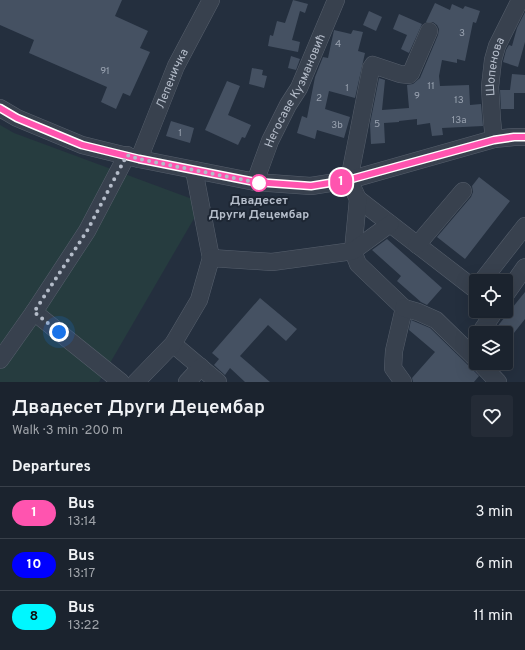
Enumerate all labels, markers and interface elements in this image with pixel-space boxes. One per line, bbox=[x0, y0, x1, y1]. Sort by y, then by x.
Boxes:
house number: 3 bbox=[459, 27, 465, 40]
street label: Негосаве Кузмановић bbox=[261, 32, 330, 150]
street label: Шопенова bbox=[483, 35, 509, 97]
house number: 4 bbox=[335, 38, 341, 51]
street label: Лепеничка bbox=[153, 46, 193, 111]
house number: 91 bbox=[100, 65, 110, 78]
house number: 11 bbox=[427, 80, 435, 93]
house number: 1 bbox=[345, 82, 349, 95]
house number: 9 bbox=[414, 90, 420, 103]
house number: 2 bbox=[316, 92, 322, 105]
house number: 13 bbox=[454, 94, 464, 107]
house number: 13a bbox=[451, 114, 467, 127]
house number: 5 bbox=[374, 118, 380, 131]
house number: 3b bbox=[331, 119, 343, 132]
house number: 1 bbox=[178, 127, 182, 140]
line badge: 1 bbox=[328, 169, 354, 195]
text: 1 bbox=[338, 173, 344, 190]
marker: Двадесет Други Децембар bbox=[250, 174, 268, 192]
place label: Двадесет Други Децембар bbox=[209, 193, 309, 223]
map controls bbox=[469, 274, 513, 370]
button: locate bbox=[469, 274, 513, 318]
your location bbox=[49, 322, 69, 342]
button: layers bbox=[469, 326, 513, 370]
button: heart bbox=[471, 395, 513, 437]
text: Двадесет Други Децембар bbox=[12, 396, 265, 420]
text: Walk · 3 min · 200 m bbox=[12, 423, 123, 439]
text: Departures bbox=[12, 458, 91, 477]
text: Bus bbox=[68, 495, 95, 514]
text: 3 min bbox=[475, 503, 513, 522]
text: 1 bbox=[31, 504, 37, 521]
text: 13:14 bbox=[68, 514, 96, 530]
text: Bus bbox=[68, 547, 95, 566]
text: 6 min bbox=[476, 555, 513, 574]
text: 10 bbox=[27, 556, 41, 573]
text: 13:17 bbox=[68, 566, 95, 582]
text: Bus bbox=[68, 599, 95, 618]
text: 11 min bbox=[473, 607, 513, 626]
text: 8 bbox=[30, 608, 38, 625]
text: 13:22 bbox=[68, 618, 100, 634]

